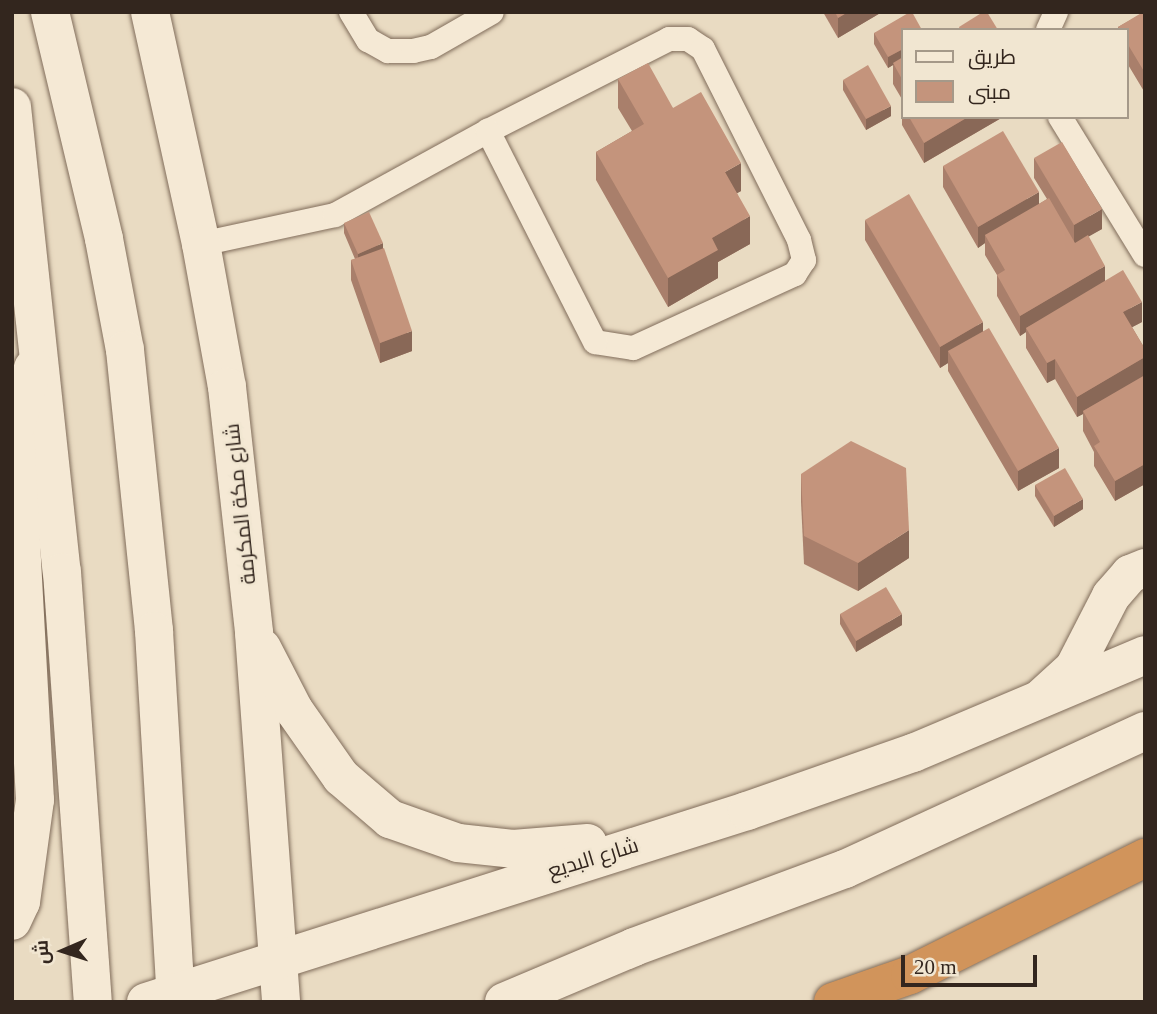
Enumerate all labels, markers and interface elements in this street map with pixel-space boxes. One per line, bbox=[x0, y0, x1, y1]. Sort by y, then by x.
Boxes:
legend bbox=[902, 28, 1129, 119]
text: طريق bbox=[968, 45, 1016, 69]
text: مبنى bbox=[968, 80, 1011, 104]
street label: شارع مكة المكرمة bbox=[219, 422, 261, 586]
street label: شارع البديع bbox=[545, 832, 641, 884]
north arrow bbox=[28, 916, 98, 986]
text: ش bbox=[30, 939, 53, 965]
scale bar bbox=[905, 940, 1042, 984]
text: 20 m bbox=[914, 955, 957, 979]

